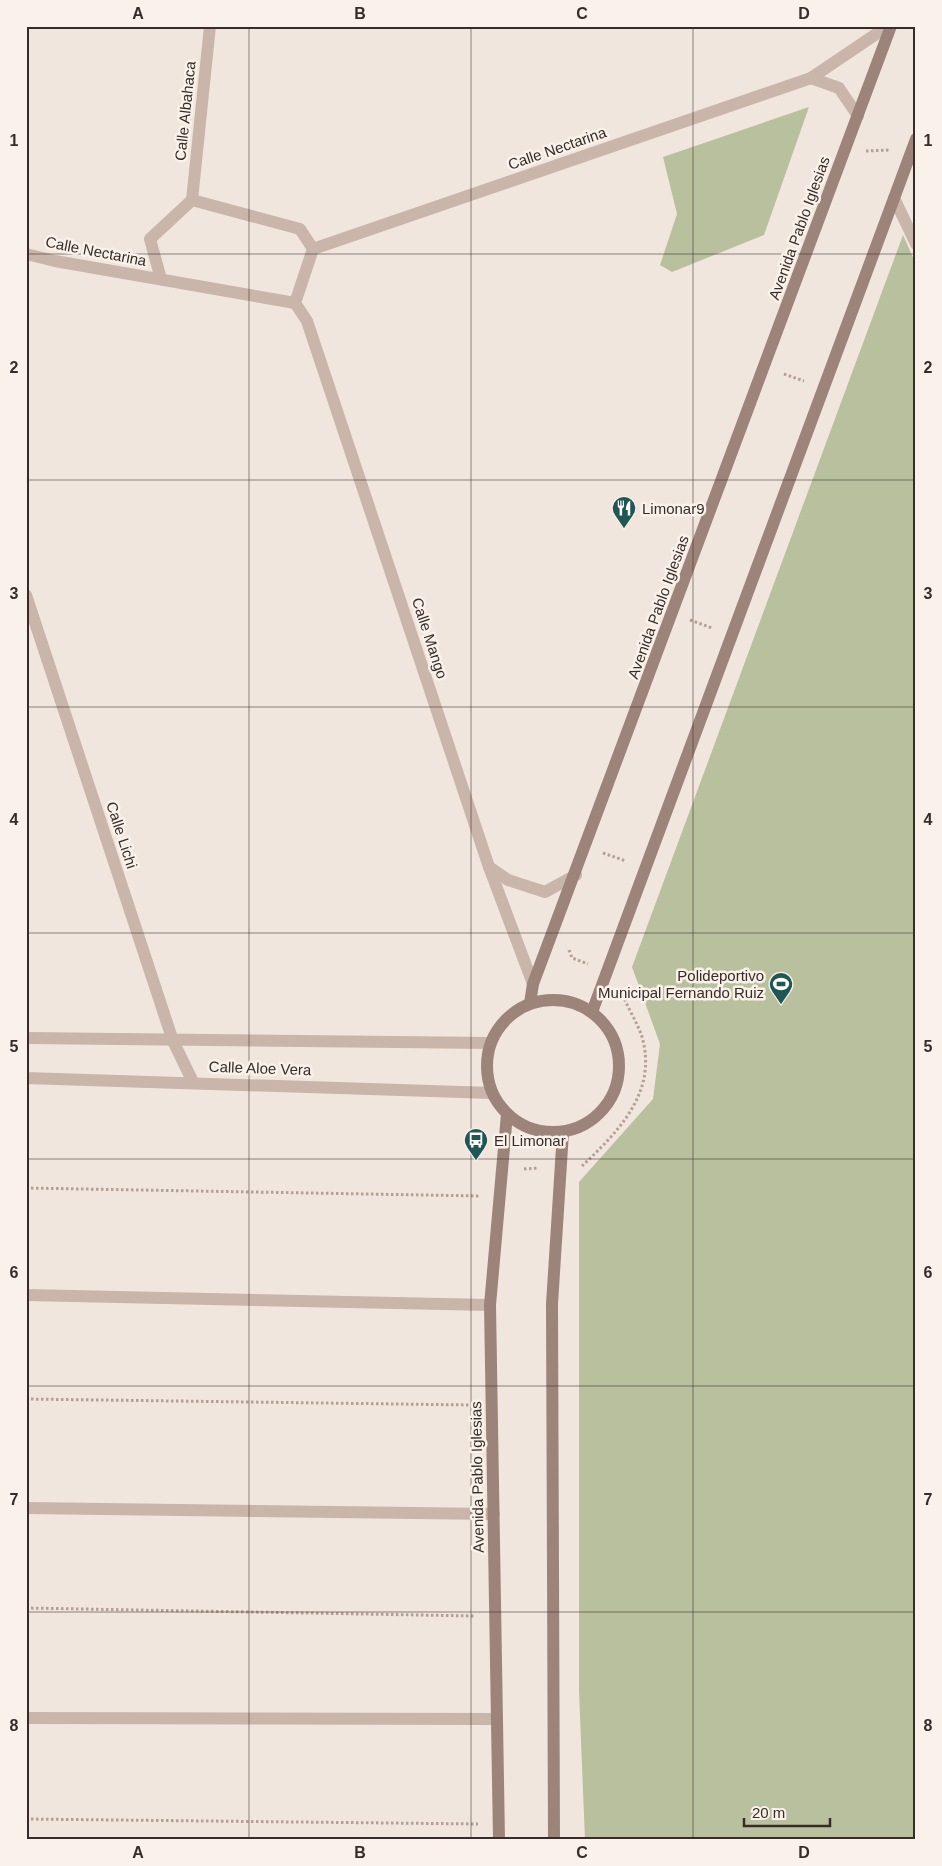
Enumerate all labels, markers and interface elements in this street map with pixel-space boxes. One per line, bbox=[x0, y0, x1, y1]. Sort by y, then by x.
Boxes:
text: A bbox=[132, 5, 144, 22]
text: B bbox=[354, 5, 366, 22]
text: C bbox=[576, 5, 588, 22]
text: D bbox=[798, 5, 810, 22]
street label: Calle Albahaca bbox=[171, 60, 199, 162]
street label: Calle Nectarina bbox=[506, 123, 609, 173]
text: 1 bbox=[10, 132, 19, 149]
text: 1 bbox=[924, 132, 933, 149]
street label: Avenida Pablo Iglesias bbox=[765, 154, 833, 302]
street label: Calle Nectarina bbox=[44, 233, 149, 269]
text: 2 bbox=[10, 359, 19, 376]
text: 2 bbox=[924, 359, 933, 376]
restaurant icon: Limonar9 bbox=[611, 495, 637, 529]
place label: Limonar9 bbox=[642, 500, 705, 517]
street label: Avenida Pablo Iglesias bbox=[624, 533, 692, 681]
text: 3 bbox=[10, 585, 19, 602]
text: 3 bbox=[924, 585, 933, 602]
street label: Calle Mango bbox=[409, 595, 451, 681]
street label: Calle Lichi bbox=[103, 799, 141, 871]
text: 4 bbox=[10, 811, 19, 828]
text: 4 bbox=[924, 811, 933, 828]
place label: Polideportivo Municipal Fernando Ruiz bbox=[598, 967, 764, 1001]
sports icon: Polideportivo Municipal Fernando Ruiz bbox=[768, 971, 794, 1005]
text: 5 bbox=[10, 1038, 19, 1055]
text: 5 bbox=[924, 1038, 933, 1055]
street label: Calle Aloe Vera bbox=[208, 1058, 312, 1078]
bus stop icon: El Limonar bbox=[463, 1127, 489, 1161]
place label: El Limonar bbox=[494, 1132, 566, 1149]
text: 6 bbox=[10, 1264, 19, 1281]
text: 6 bbox=[924, 1264, 933, 1281]
street label: Avenida Pablo Iglesias bbox=[467, 1401, 487, 1553]
text: 7 bbox=[10, 1491, 19, 1508]
text: 7 bbox=[924, 1491, 933, 1508]
text: 8 bbox=[10, 1717, 19, 1734]
text: 8 bbox=[924, 1717, 933, 1734]
scale bar bbox=[744, 1796, 831, 1828]
text: 20 m bbox=[752, 1804, 785, 1821]
text: A bbox=[132, 1844, 144, 1861]
text: B bbox=[354, 1844, 366, 1861]
text: C bbox=[576, 1844, 588, 1861]
text: D bbox=[798, 1844, 810, 1861]

